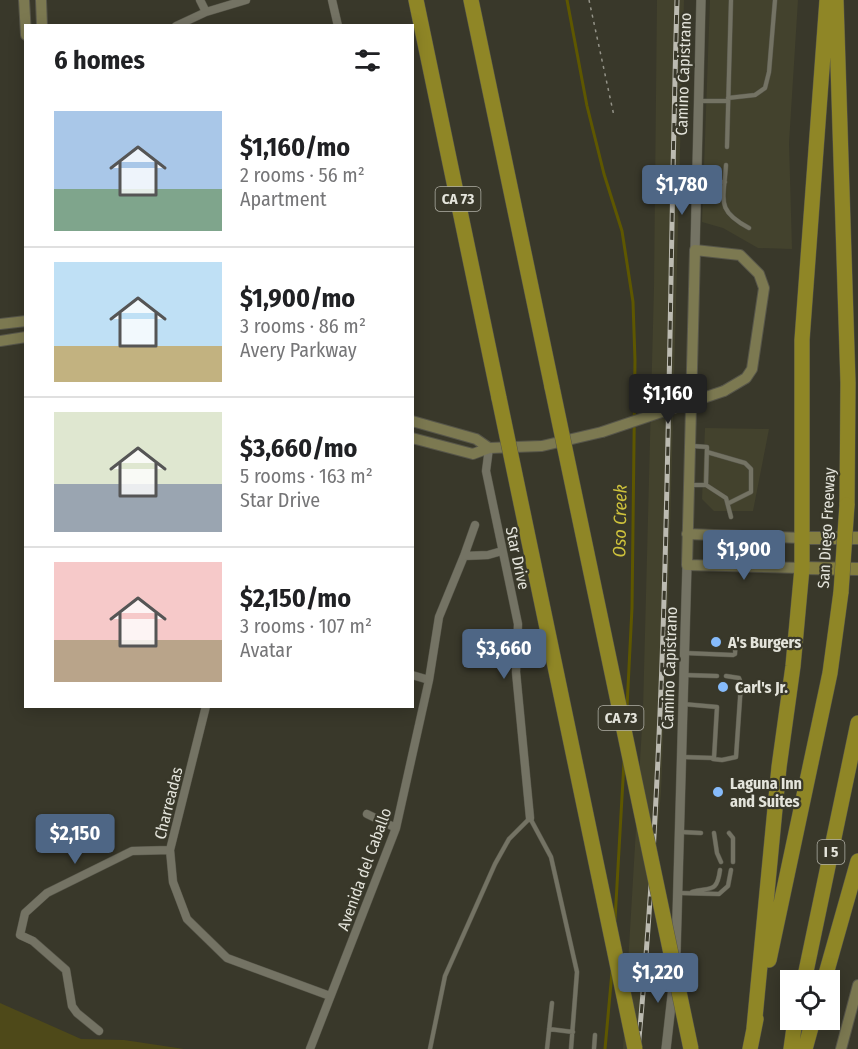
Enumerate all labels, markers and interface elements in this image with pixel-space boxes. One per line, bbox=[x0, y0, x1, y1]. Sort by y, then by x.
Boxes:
street label: Camino Capistrano bbox=[672, 12, 695, 136]
icon: filters bbox=[351, 44, 384, 77]
text: 6 homes bbox=[54, 45, 145, 76]
text: $1,160/mo bbox=[240, 132, 350, 163]
icon: home bbox=[102, 135, 174, 207]
text: 2 rooms · 56 m² bbox=[240, 163, 365, 187]
pin: $1,780 bbox=[633, 165, 731, 216]
text: $1,780 bbox=[656, 172, 708, 196]
text: Apartment bbox=[240, 187, 327, 211]
road number: CA 73 bbox=[436, 187, 480, 211]
text: $1,900/mo bbox=[240, 283, 355, 314]
icon: home bbox=[102, 286, 174, 358]
text: 3 rooms · 86 m² bbox=[240, 314, 366, 338]
text: Avery Parkway bbox=[240, 338, 357, 362]
pin: $1,160 bbox=[619, 374, 717, 425]
text: $1,160 bbox=[643, 381, 693, 405]
text: $3,660/mo bbox=[240, 433, 357, 464]
icon: home bbox=[102, 436, 174, 508]
text: 5 rooms · 163 m² bbox=[240, 464, 373, 488]
street label: San Diego Freeway bbox=[814, 466, 839, 589]
water label: Oso Creek bbox=[608, 484, 632, 558]
text: Star Drive bbox=[240, 488, 320, 512]
street label: Star Drive bbox=[502, 525, 533, 592]
pin: $1,900 bbox=[695, 530, 793, 581]
text: $1,900 bbox=[717, 537, 771, 561]
text: $2,150/mo bbox=[240, 583, 351, 614]
icon: home bbox=[102, 586, 174, 658]
street label: Camino Capistrano bbox=[658, 606, 681, 730]
text: 3 rooms · 107 m² bbox=[240, 614, 372, 638]
pin: $3,660 bbox=[455, 629, 553, 680]
place label: A's Burgers bbox=[727, 633, 801, 652]
marker: A's Burgers bbox=[709, 635, 723, 649]
text: $3,660 bbox=[476, 636, 532, 660]
text: Avatar bbox=[240, 638, 292, 662]
place label: Carl's Jr. bbox=[735, 678, 788, 697]
marker: Carl's Jr. bbox=[716, 680, 730, 694]
road number: CA 73 bbox=[598, 706, 644, 730]
street label: Charreadas bbox=[150, 765, 187, 841]
place label: Laguna Inn and Suites bbox=[730, 774, 802, 811]
marker: Laguna Inn and Suites bbox=[711, 785, 725, 799]
street label: Avenida del Caballo bbox=[333, 805, 395, 933]
pin: $2,150 bbox=[26, 814, 124, 865]
text: $2,150 bbox=[50, 821, 100, 845]
road number: I 5 bbox=[818, 840, 844, 864]
pin: $1,220 bbox=[609, 953, 707, 1004]
text: $1,220 bbox=[632, 960, 684, 984]
map controls bbox=[780, 970, 840, 1030]
button: locate bbox=[780, 970, 840, 1030]

